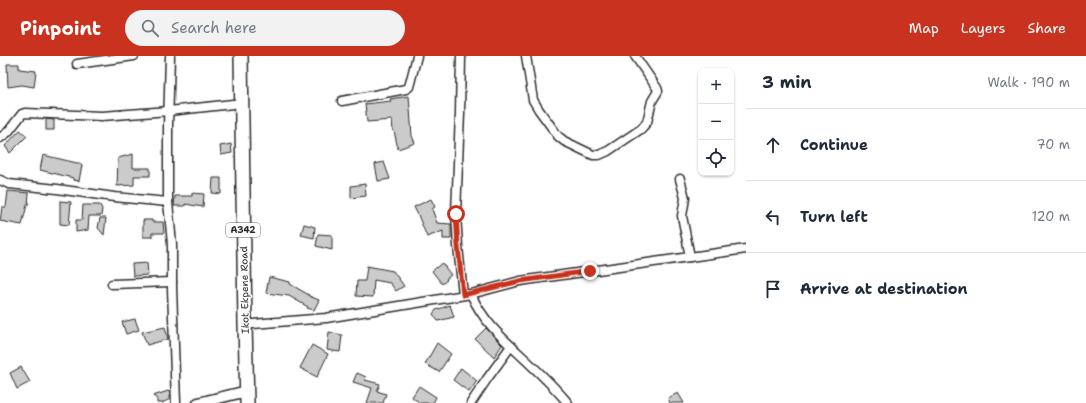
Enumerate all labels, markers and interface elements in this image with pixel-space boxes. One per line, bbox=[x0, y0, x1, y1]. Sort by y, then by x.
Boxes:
search box bbox=[125, 10, 405, 46]
text: Pinpoint bbox=[20, 16, 101, 41]
icon: search bbox=[139, 17, 161, 39]
text: Search here bbox=[171, 18, 257, 38]
text: Map bbox=[909, 19, 939, 37]
text: Layers bbox=[961, 19, 1005, 37]
text: Share bbox=[1027, 19, 1066, 37]
map controls bbox=[698, 68, 734, 176]
button: + bbox=[698, 68, 734, 104]
text: 3 min bbox=[762, 71, 812, 93]
text: Walk · 190 m bbox=[988, 74, 1070, 91]
button: − bbox=[698, 104, 734, 140]
icon: ahead bbox=[762, 134, 784, 156]
text: Continue bbox=[800, 135, 868, 155]
text: 70 m bbox=[1036, 136, 1070, 153]
button: locate bbox=[698, 140, 734, 176]
route start bbox=[447, 205, 465, 223]
icon: left bbox=[762, 206, 784, 228]
text: Turn left bbox=[800, 207, 868, 227]
text: 120 m bbox=[1032, 208, 1070, 225]
road number: A342 bbox=[226, 223, 260, 237]
street label: Ikot Ekpene Road bbox=[237, 245, 252, 334]
route end bbox=[581, 262, 599, 280]
icon: arrive bbox=[762, 278, 784, 300]
text: Arrive at destination bbox=[800, 279, 968, 299]

